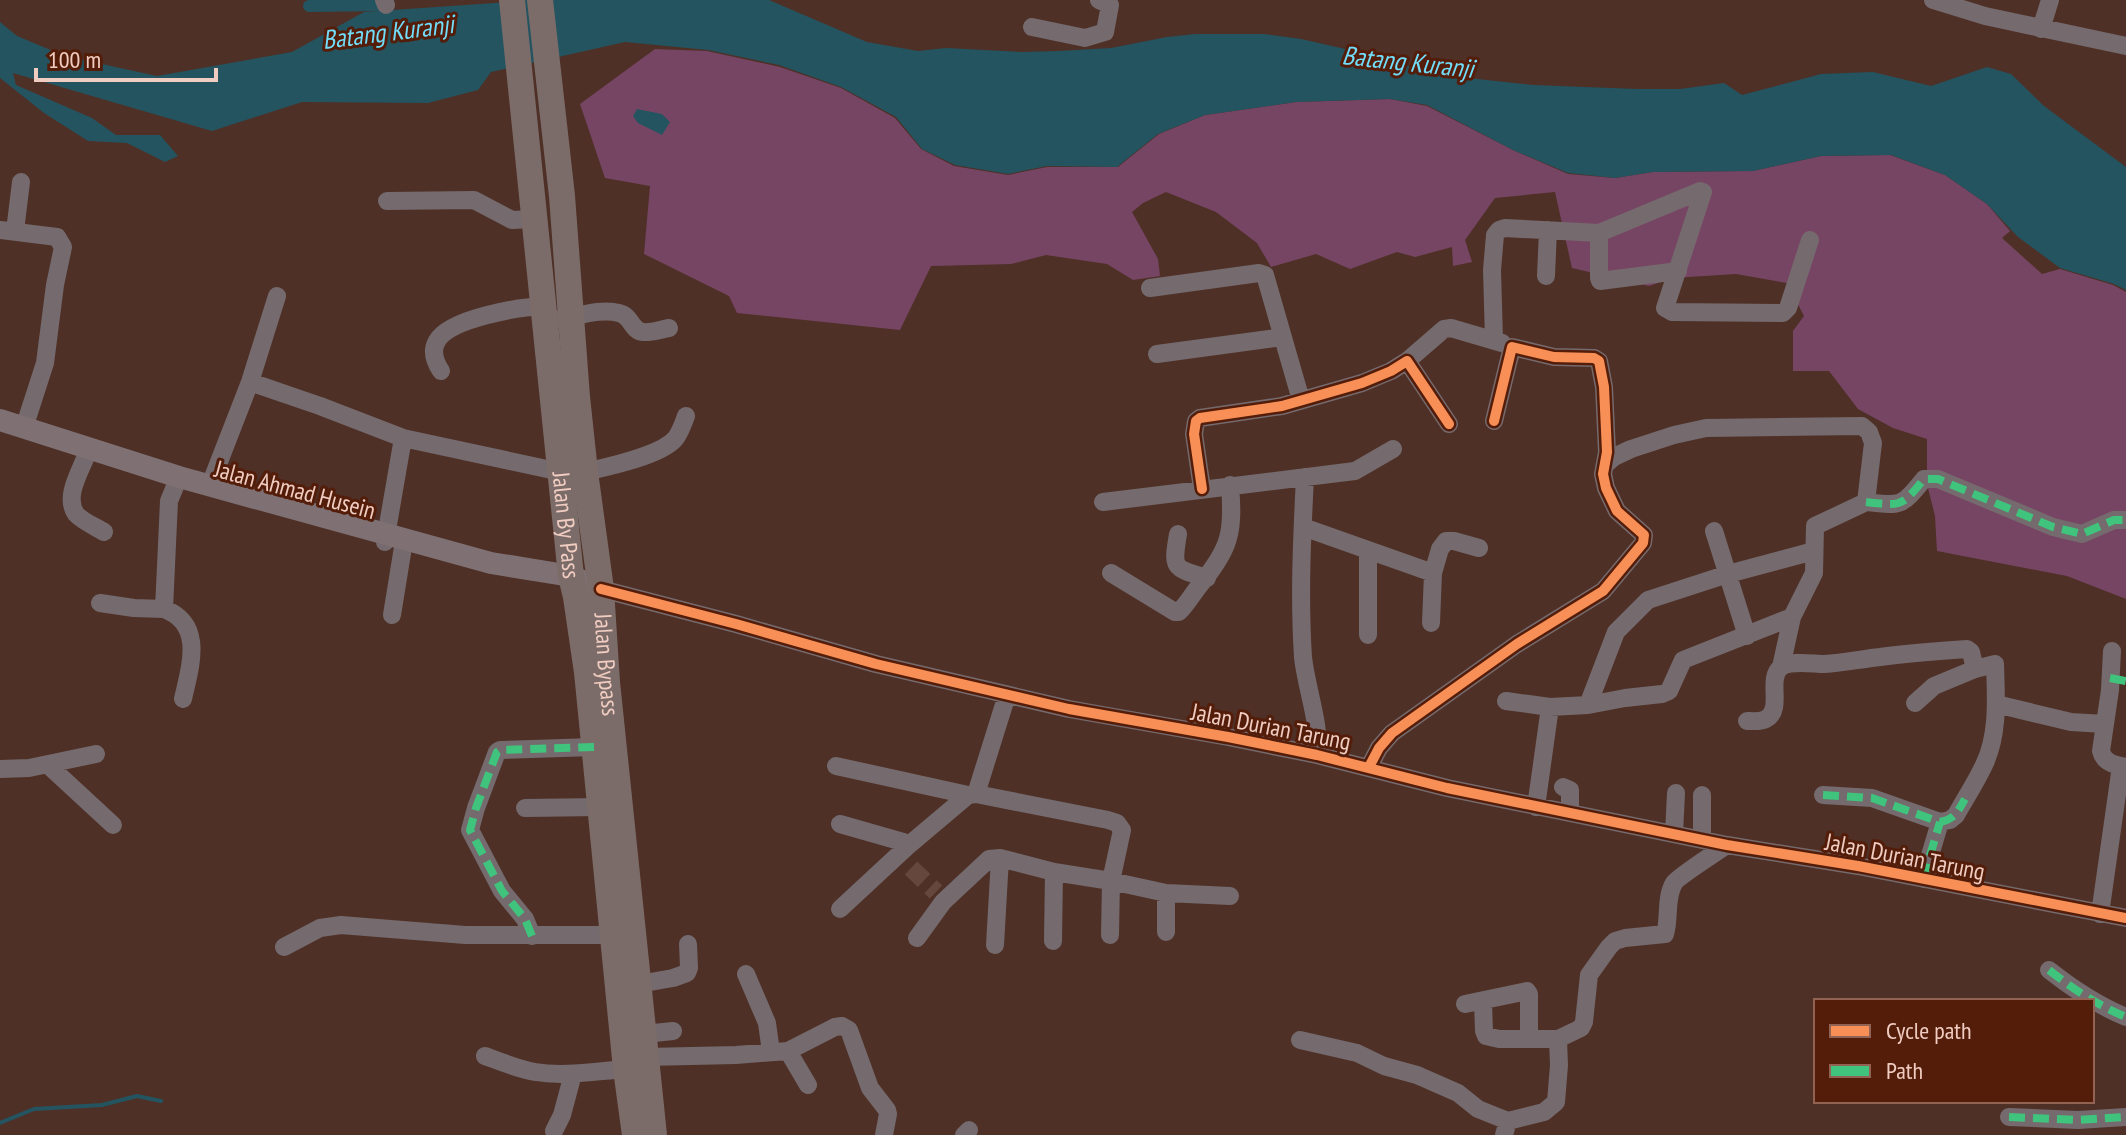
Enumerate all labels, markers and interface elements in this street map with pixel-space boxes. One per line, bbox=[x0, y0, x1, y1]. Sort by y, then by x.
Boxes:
water label: Batang Kuranji bbox=[320, 7, 459, 56]
scale bar bbox=[36, 32, 216, 82]
water label: Batang Kuranji bbox=[1341, 38, 1479, 85]
text: 100 m bbox=[48, 44, 101, 75]
street label: Jalan Ahmad Husein bbox=[210, 453, 379, 526]
street label: Jalan By Pass bbox=[545, 469, 587, 580]
street label: Jalan Bypass bbox=[588, 611, 626, 717]
street label: Jalan Durian Tarung bbox=[1188, 696, 1353, 757]
street label: Jalan Durian Tarung bbox=[1822, 826, 1987, 887]
legend bbox=[1814, 999, 2094, 1103]
text: Cycle path bbox=[1886, 1015, 1972, 1046]
text: Path bbox=[1886, 1055, 1923, 1086]

